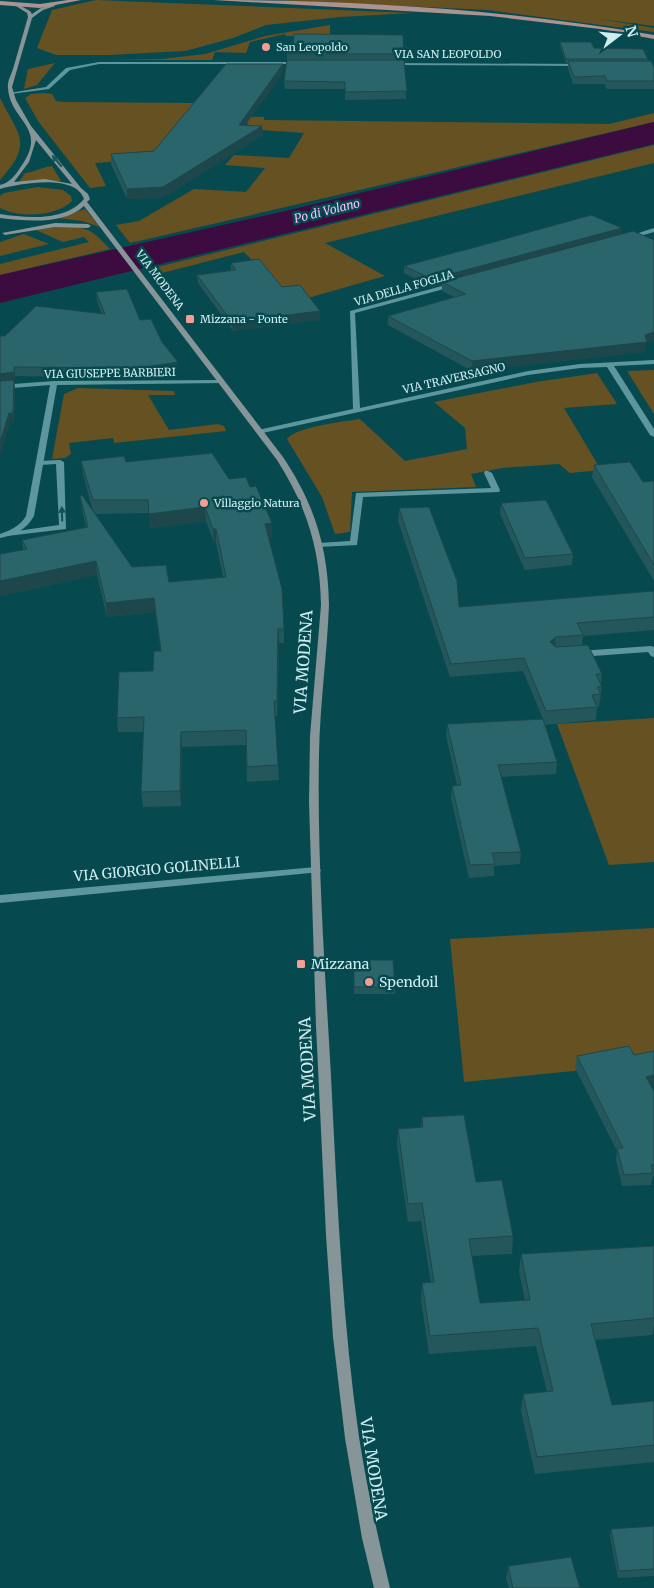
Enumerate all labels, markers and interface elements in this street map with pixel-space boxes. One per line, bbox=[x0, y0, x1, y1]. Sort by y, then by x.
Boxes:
north arrow bbox=[594, 10, 644, 60]
text: N bbox=[621, 24, 642, 39]
place label: San Leopoldo bbox=[276, 40, 348, 54]
marker: San Leopoldo bbox=[260, 41, 272, 53]
street label: VIA SAN LEOPOLDO bbox=[393, 47, 502, 61]
one-way arrow bbox=[51, 154, 62, 167]
water label: Po di Volano bbox=[292, 195, 362, 226]
street label: VIA MODENA bbox=[132, 246, 187, 313]
street label: VIA DELLA FOGLIA bbox=[352, 267, 456, 309]
place label: Mizzana - Ponte bbox=[200, 312, 288, 326]
marker: Mizzana - Ponte bbox=[184, 313, 196, 325]
street label: VIA TRAVERSAGNO bbox=[400, 359, 507, 397]
street label: VIA GIUSEPPE BARBIERI bbox=[43, 365, 176, 381]
place label: Villaggio Natura bbox=[213, 496, 300, 510]
marker: Villaggio Natura bbox=[198, 497, 210, 509]
one-way arrow bbox=[58, 506, 66, 522]
street label: VIA MODENA bbox=[289, 609, 317, 716]
street label: VIA GIORGIO GOLINELLI bbox=[72, 853, 241, 885]
place label: Mizzana bbox=[311, 955, 370, 973]
marker: Mizzana bbox=[295, 958, 307, 970]
place label: Spendoil bbox=[379, 973, 439, 991]
marker: Spendoil bbox=[363, 976, 375, 988]
street label: VIA MODENA bbox=[294, 1016, 320, 1123]
street label: VIA MODENA bbox=[356, 1415, 392, 1523]

